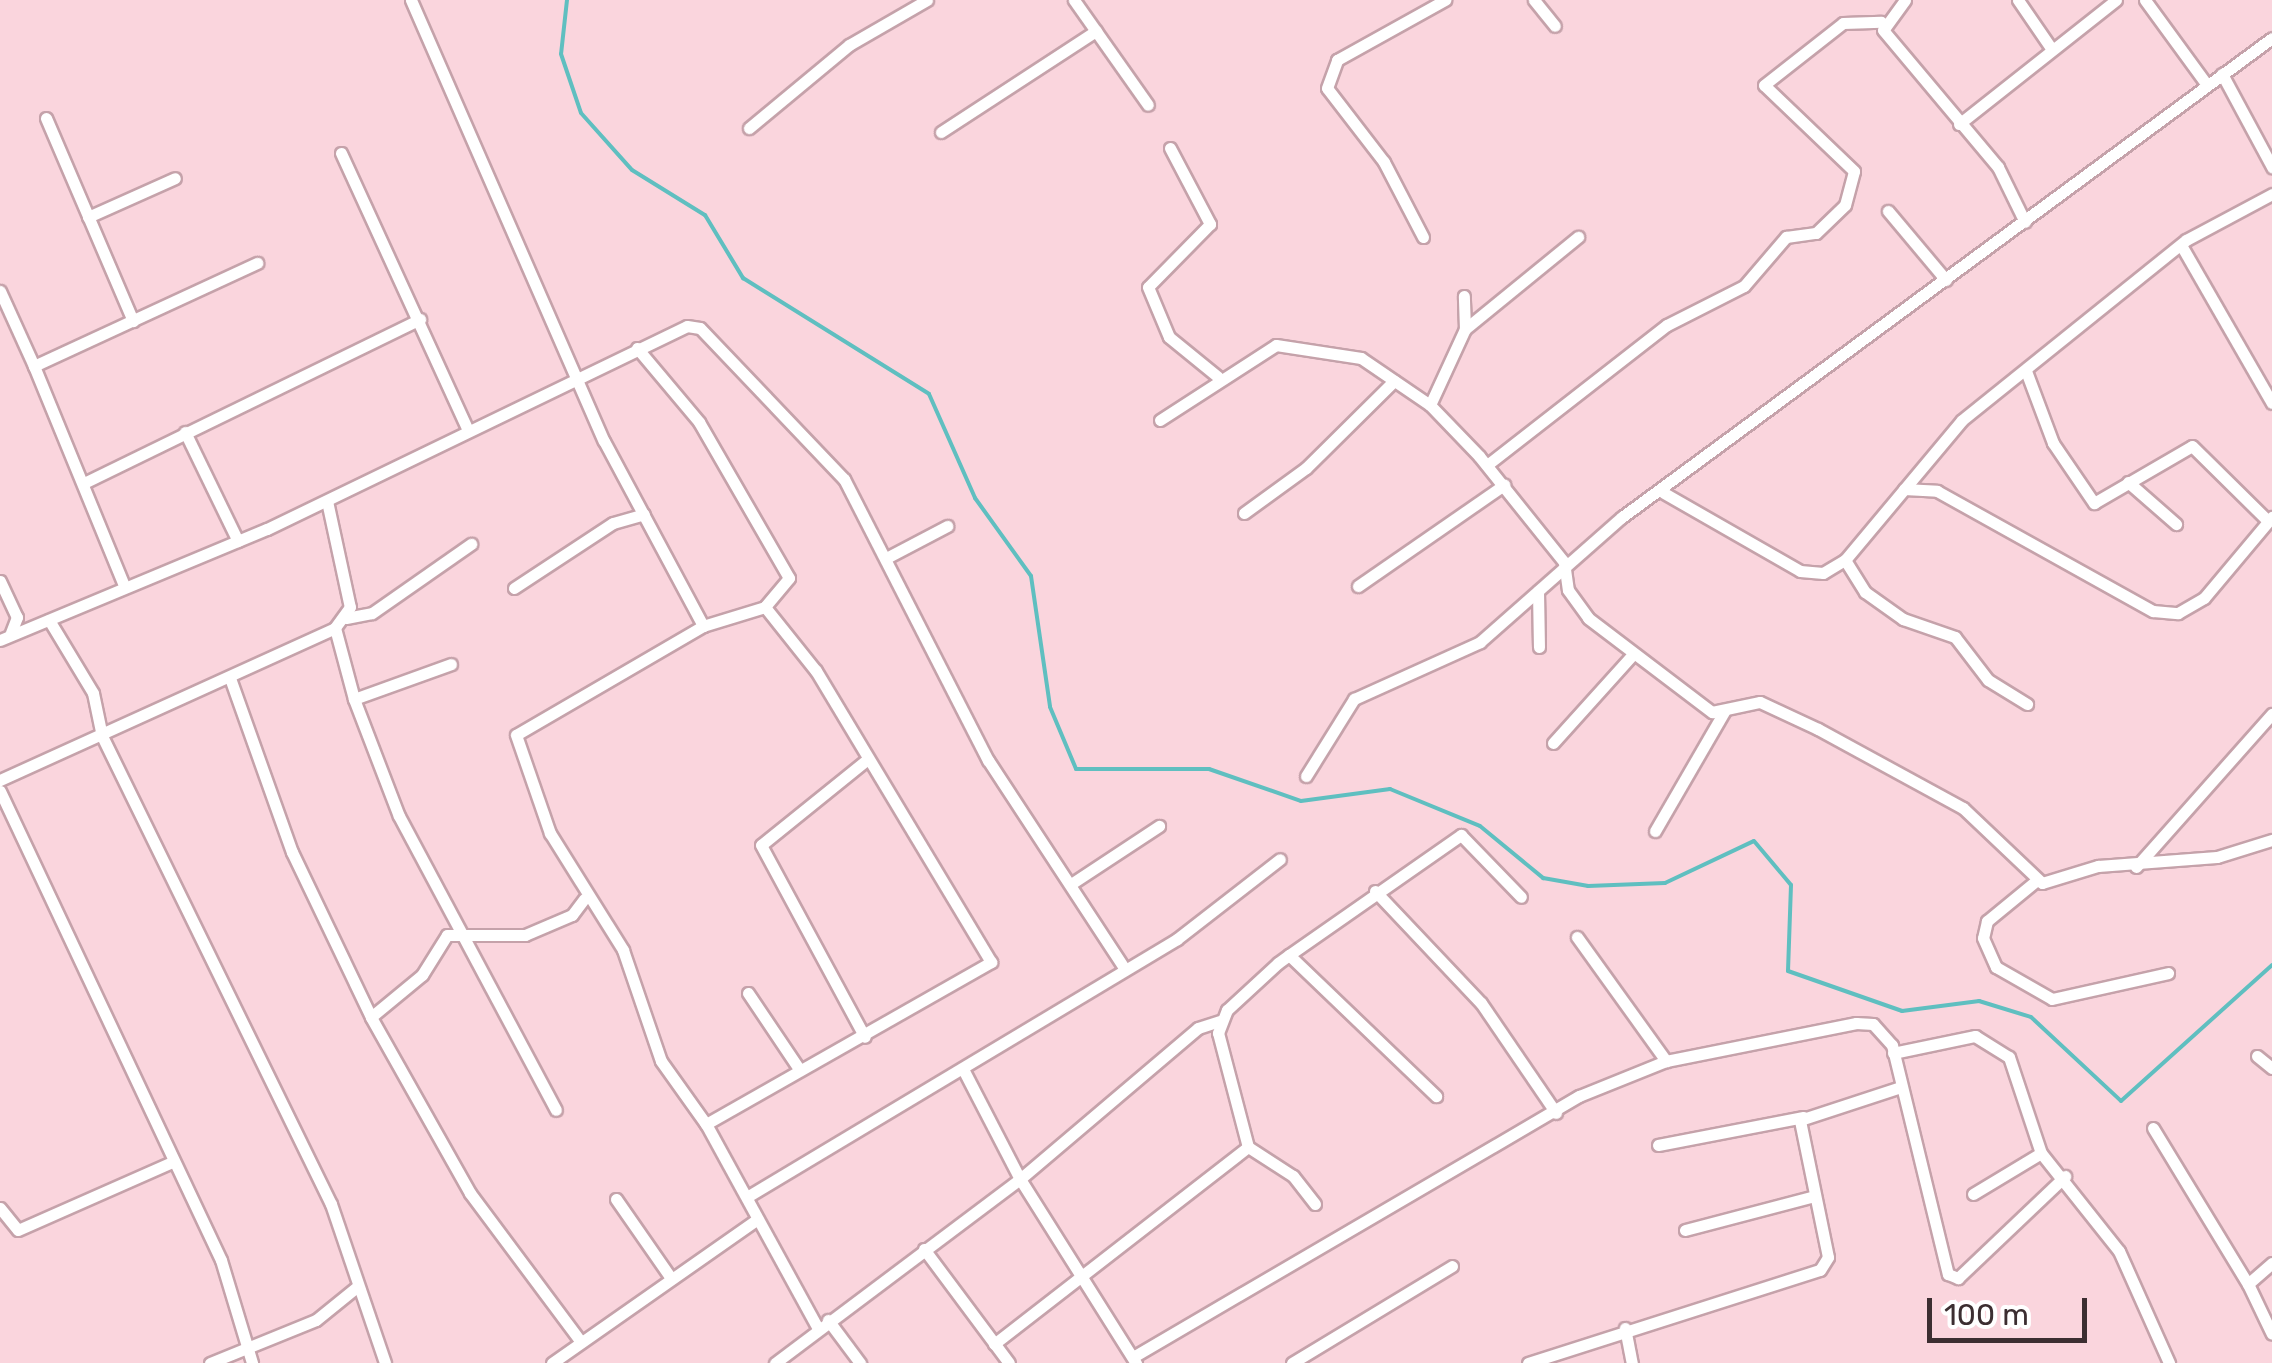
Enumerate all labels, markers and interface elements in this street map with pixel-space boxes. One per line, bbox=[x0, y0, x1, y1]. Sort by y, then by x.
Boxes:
scale bar bbox=[1932, 1278, 2092, 1340]
text: 100 m bbox=[1944, 1297, 2029, 1333]

